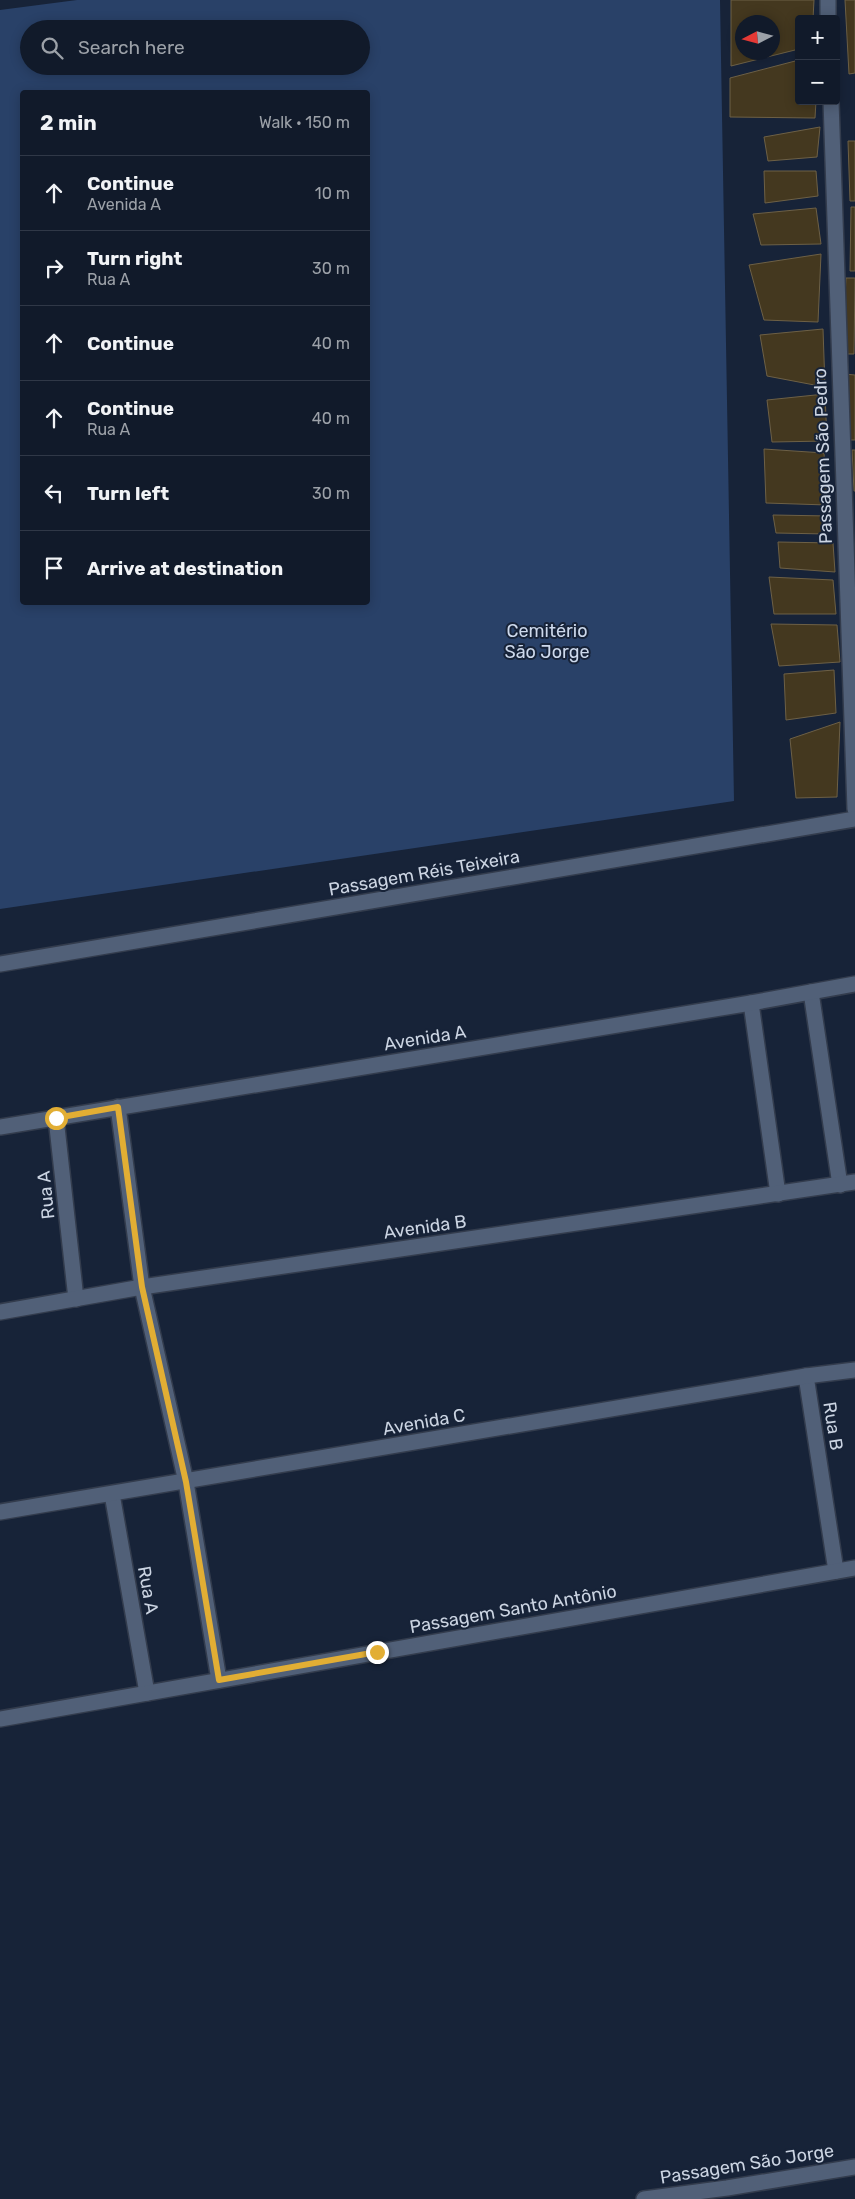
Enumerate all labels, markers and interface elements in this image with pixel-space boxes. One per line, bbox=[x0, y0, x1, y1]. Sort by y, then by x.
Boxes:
north arrow bbox=[735, 15, 780, 60]
map controls bbox=[795, 15, 840, 105]
button: + bbox=[795, 15, 840, 60]
search box bbox=[20, 20, 370, 75]
icon: search bbox=[38, 34, 66, 62]
text: Search here bbox=[78, 36, 185, 59]
button: − bbox=[795, 60, 840, 105]
text: 2 min bbox=[40, 110, 97, 135]
text: Walk · 150 m bbox=[259, 113, 350, 132]
text: Continue bbox=[87, 172, 174, 195]
icon: ahead bbox=[40, 179, 68, 207]
text: 10 m bbox=[315, 184, 350, 203]
text: Avenida A bbox=[87, 195, 161, 214]
text: Turn right bbox=[87, 247, 182, 270]
icon: right bbox=[40, 254, 68, 282]
text: 30 m bbox=[312, 259, 350, 278]
text: Rua A bbox=[87, 270, 130, 289]
icon: ahead bbox=[40, 329, 68, 357]
text: Continue bbox=[87, 332, 174, 355]
text: 40 m bbox=[312, 334, 350, 353]
street label: Passagem São Pedro bbox=[809, 368, 837, 544]
text: Continue bbox=[87, 397, 174, 420]
icon: ahead bbox=[40, 404, 68, 432]
text: 40 m bbox=[312, 409, 350, 428]
text: Rua A bbox=[87, 420, 130, 439]
icon: left bbox=[40, 479, 68, 507]
text: Turn left bbox=[87, 482, 169, 505]
text: 30 m bbox=[312, 484, 350, 503]
icon: arrive bbox=[40, 554, 68, 582]
text: Arrive at destination bbox=[87, 557, 283, 580]
park label: Cemitério São Jorge bbox=[504, 620, 590, 663]
street label: Passagem Réis Teixeira bbox=[327, 845, 521, 901]
street label: Avenida A bbox=[382, 1021, 468, 1055]
route start bbox=[45, 1107, 68, 1130]
street label: Rua A bbox=[33, 1170, 59, 1220]
street label: Avenida B bbox=[382, 1210, 468, 1244]
street label: Rua B bbox=[818, 1400, 848, 1452]
street label: Avenida C bbox=[381, 1404, 467, 1440]
street label: Rua A bbox=[133, 1564, 163, 1616]
street label: Passagem Santo Antônio bbox=[408, 1580, 618, 1638]
route end bbox=[366, 1641, 389, 1664]
street label: Passagem São Jorge bbox=[658, 2139, 836, 2189]

